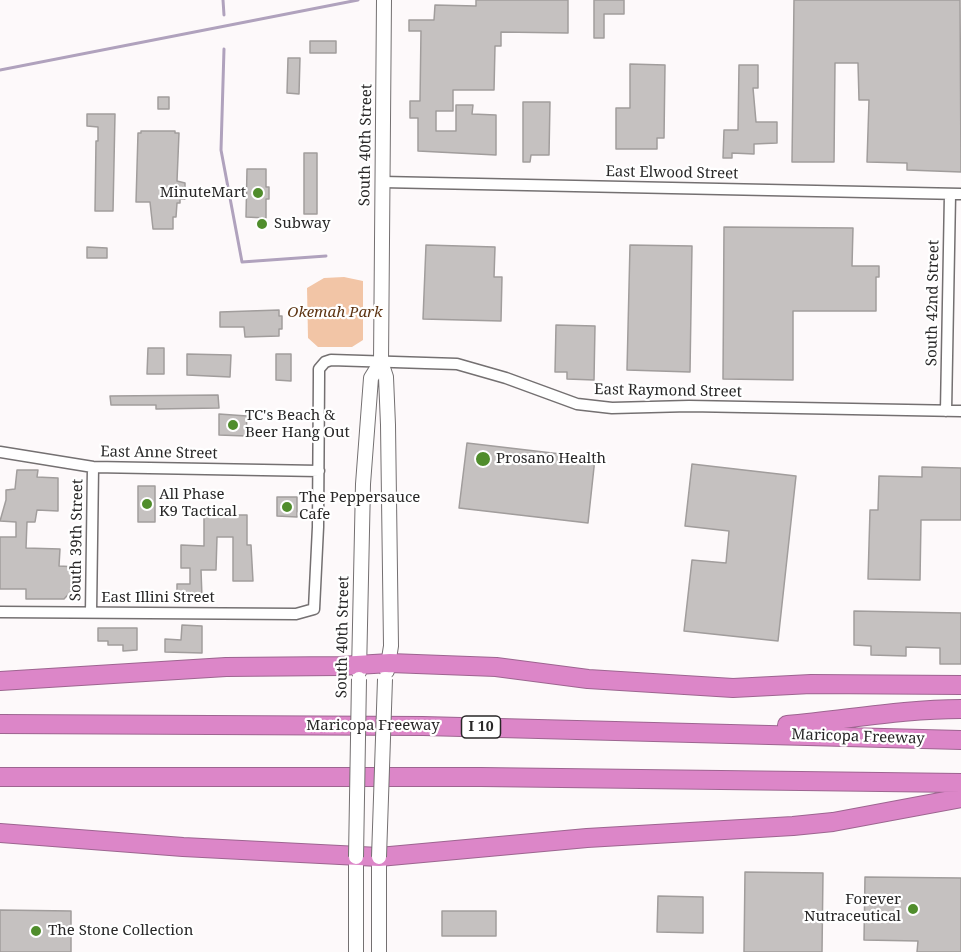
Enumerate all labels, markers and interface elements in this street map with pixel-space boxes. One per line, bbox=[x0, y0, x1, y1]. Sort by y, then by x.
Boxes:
street label: South 40th Street bbox=[356, 84, 376, 206]
street label: East Elwood Street bbox=[605, 163, 739, 183]
place label: MinuteMart bbox=[160, 184, 246, 202]
marker: MinuteMart bbox=[251, 186, 265, 200]
place label: Subway bbox=[274, 215, 330, 233]
marker: Subway bbox=[255, 217, 269, 231]
street label: South 42nd Street bbox=[923, 240, 943, 366]
park label: Okemah Park bbox=[287, 304, 383, 322]
street label: East Raymond Street bbox=[594, 381, 742, 401]
place label: TC's Beach & Beer Hang Out bbox=[245, 407, 350, 442]
marker: TC's Beach & Beer Hang Out bbox=[226, 418, 240, 432]
street label: East Anne Street bbox=[100, 443, 218, 463]
marker: Prosano Health bbox=[474, 450, 492, 468]
place label: Prosano Health bbox=[496, 450, 606, 468]
street label: South 39th Street bbox=[67, 479, 87, 601]
place label: All Phase K9 Tactical bbox=[159, 486, 237, 521]
place label: The Peppersauce Cafe bbox=[299, 489, 420, 524]
marker: All Phase K9 Tactical bbox=[140, 497, 154, 511]
marker: The Peppersauce Cafe bbox=[280, 500, 294, 514]
street label: South 40th Street bbox=[333, 576, 353, 698]
street label: East Illini Street bbox=[101, 589, 215, 607]
road number: I 10 bbox=[462, 716, 500, 738]
street label: Maricopa Freeway bbox=[306, 717, 440, 735]
street label: Maricopa Freeway bbox=[791, 726, 925, 748]
place label: Forever Nutraceutical bbox=[804, 891, 901, 926]
marker: Forever Nutraceutical bbox=[906, 902, 920, 916]
place label: The Stone Collection bbox=[48, 922, 193, 940]
marker: The Stone Collection bbox=[29, 924, 43, 938]

